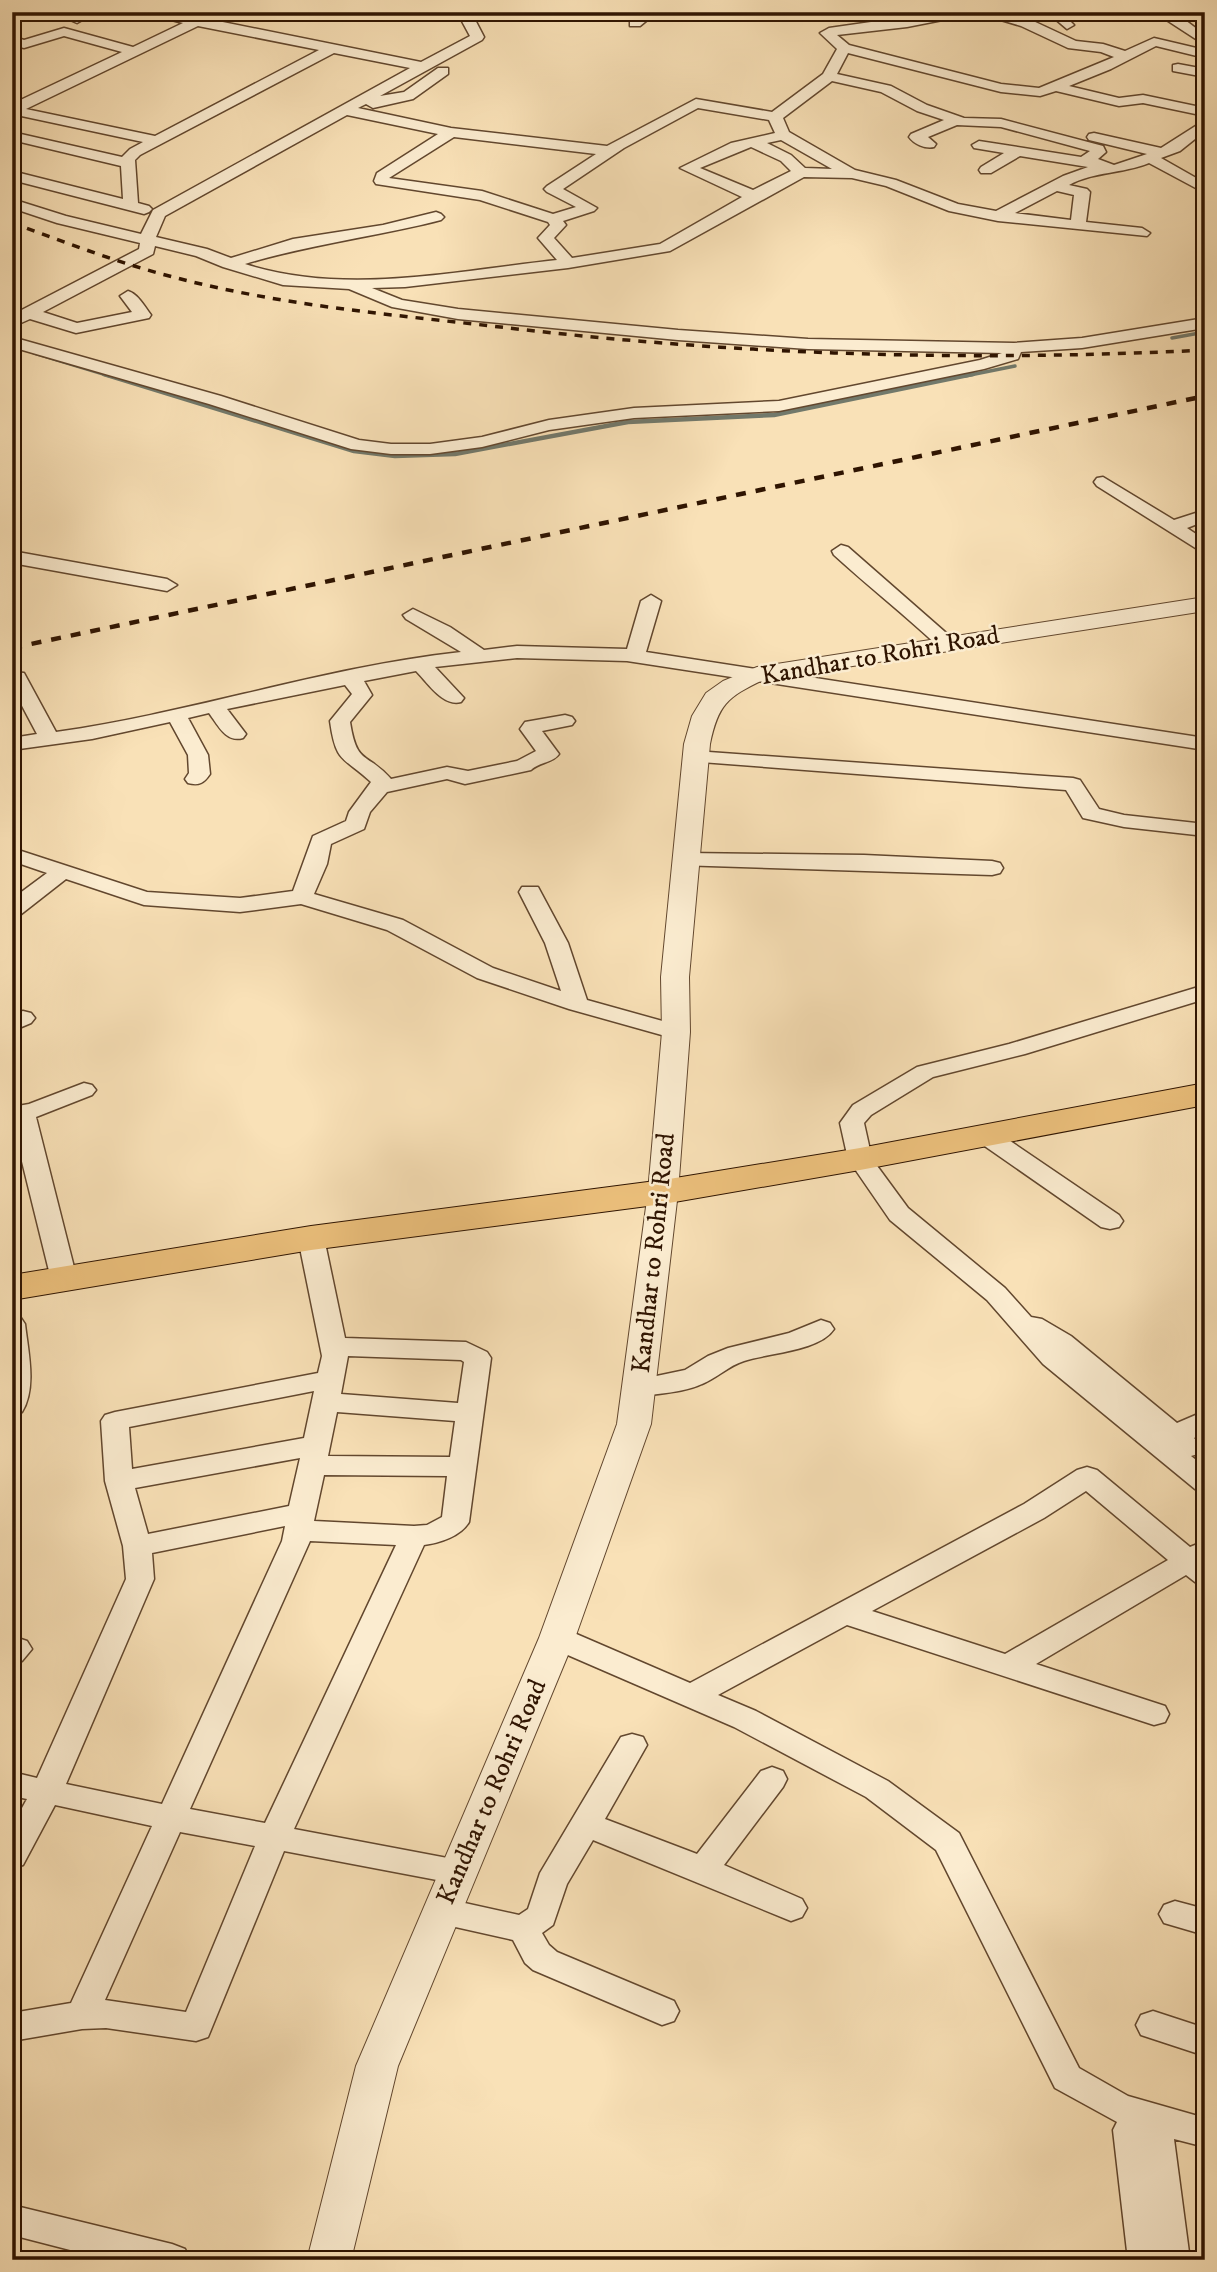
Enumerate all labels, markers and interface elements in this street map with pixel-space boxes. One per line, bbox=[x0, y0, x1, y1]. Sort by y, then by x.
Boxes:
street label: Kandhar to Rohri Road bbox=[758, 619, 1002, 693]
street label: Kandhar to Rohri Road bbox=[625, 1131, 683, 1375]
street label: Kandhar to Rohri Road bbox=[430, 1674, 554, 1910]

